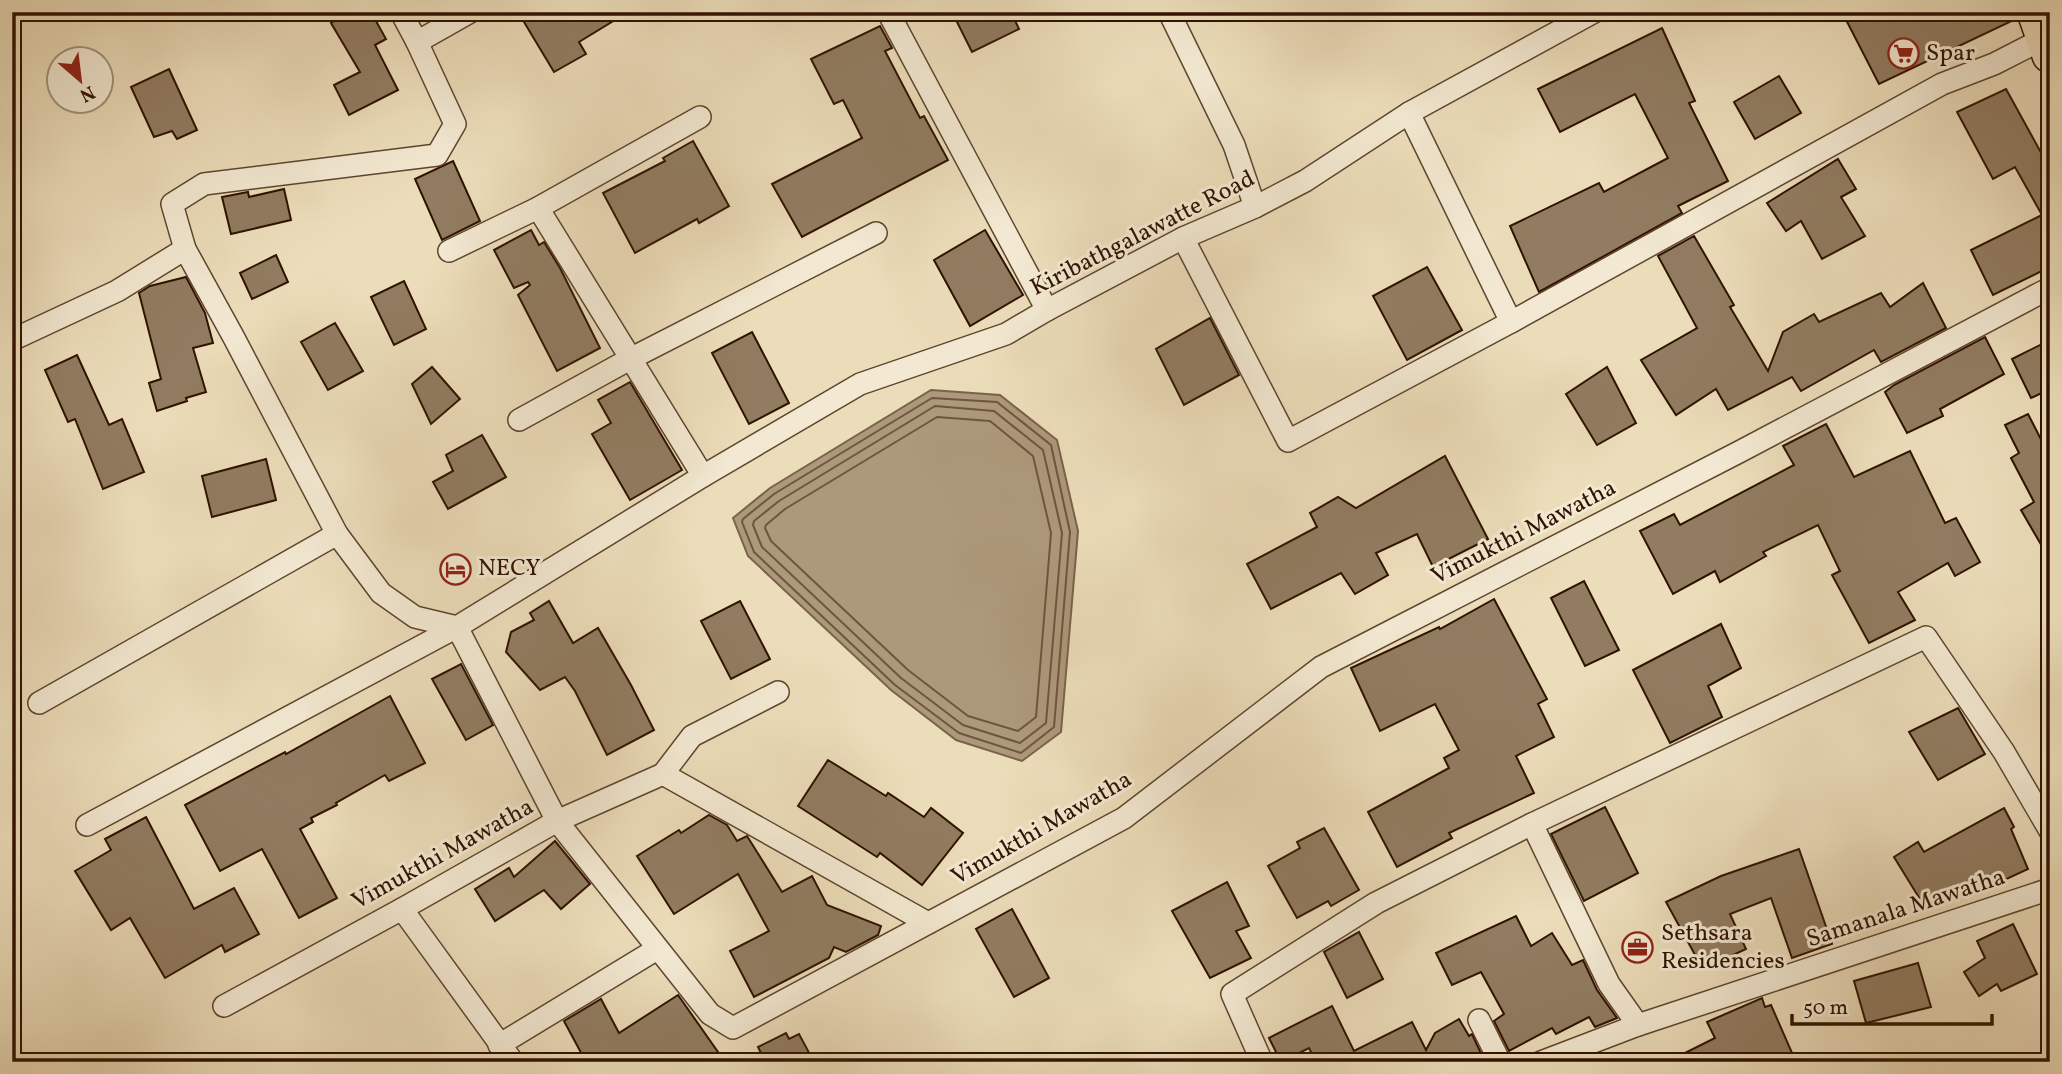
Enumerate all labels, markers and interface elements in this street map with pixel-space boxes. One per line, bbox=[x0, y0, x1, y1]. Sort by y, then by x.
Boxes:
supermarket icon: Spar bbox=[1886, 37, 1920, 71]
place label: Spar bbox=[1926, 37, 1975, 71]
north arrow bbox=[46, 46, 116, 116]
text: N bbox=[75, 79, 99, 108]
street label: Kiribathgalawatte Road bbox=[1025, 163, 1261, 305]
street label: Vimukthi Mawatha bbox=[1426, 472, 1622, 594]
hotel icon: NECY bbox=[438, 552, 472, 586]
place label: NECY bbox=[478, 552, 541, 586]
street label: Vimukthi Mawatha bbox=[945, 763, 1139, 895]
street label: Vimukthi Mawatha bbox=[346, 791, 540, 919]
street label: Samanala Mawatha bbox=[1802, 861, 2010, 957]
place label: Sethsara Residencies bbox=[1661, 917, 1785, 979]
office icon: Sethsara Residencies bbox=[1621, 931, 1655, 965]
scale bar bbox=[1792, 983, 1992, 1027]
text: 50 m bbox=[1803, 994, 1848, 1023]

